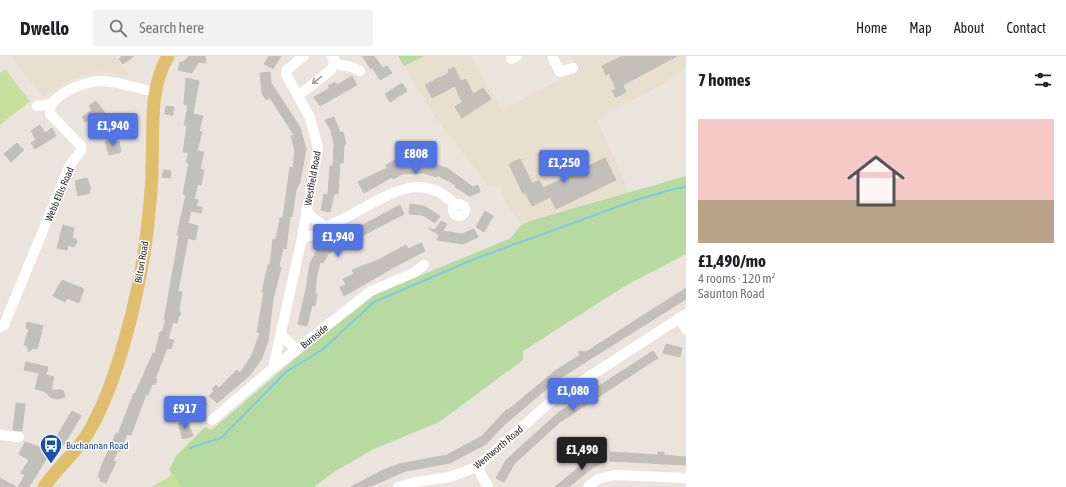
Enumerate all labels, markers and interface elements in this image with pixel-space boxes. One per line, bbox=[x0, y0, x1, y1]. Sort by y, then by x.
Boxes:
search box bbox=[93, 10, 373, 46]
text: Dwello bbox=[20, 17, 69, 39]
icon: search bbox=[107, 17, 129, 39]
text: Search here bbox=[139, 19, 204, 36]
text: Home bbox=[856, 20, 887, 36]
text: Map bbox=[909, 20, 932, 36]
text: About bbox=[954, 20, 985, 36]
text: Contact bbox=[1007, 20, 1046, 36]
icon: filters bbox=[1032, 69, 1054, 91]
text: 7 homes bbox=[698, 70, 751, 90]
one-way arrow bbox=[312, 76, 323, 85]
pin: £1,940 bbox=[80, 113, 146, 147]
text: £1,940 bbox=[97, 118, 129, 133]
pin: £808 bbox=[392, 141, 440, 175]
icon: home bbox=[840, 145, 912, 217]
text: £808 bbox=[404, 146, 428, 161]
street label: Westfield Road bbox=[302, 150, 323, 206]
pin: £1,250 bbox=[531, 150, 597, 184]
text: £1,250 bbox=[548, 155, 580, 170]
street label: Webb Ellis Road bbox=[43, 165, 76, 223]
pin: £1,940 bbox=[305, 224, 371, 258]
text: £1,940 bbox=[322, 229, 354, 244]
street label: Bilton Road bbox=[132, 240, 151, 284]
text: £1,490/mo bbox=[698, 251, 766, 271]
text: 4 rooms · 120 m² bbox=[698, 271, 775, 286]
text: Saunton Road bbox=[698, 286, 765, 301]
street label: Burnside bbox=[298, 322, 331, 351]
pin: £1,080 bbox=[540, 378, 606, 412]
text: £1,080 bbox=[557, 383, 589, 398]
pin: £917 bbox=[161, 396, 209, 430]
text: £917 bbox=[173, 401, 197, 416]
street label: Wentworth Road bbox=[471, 423, 525, 471]
bus stop icon: Buchannan Road bbox=[38, 432, 64, 465]
pin: £1,490 bbox=[549, 437, 615, 471]
place label: Buchannan Road bbox=[66, 440, 129, 451]
text: £1,490 bbox=[566, 442, 598, 457]

